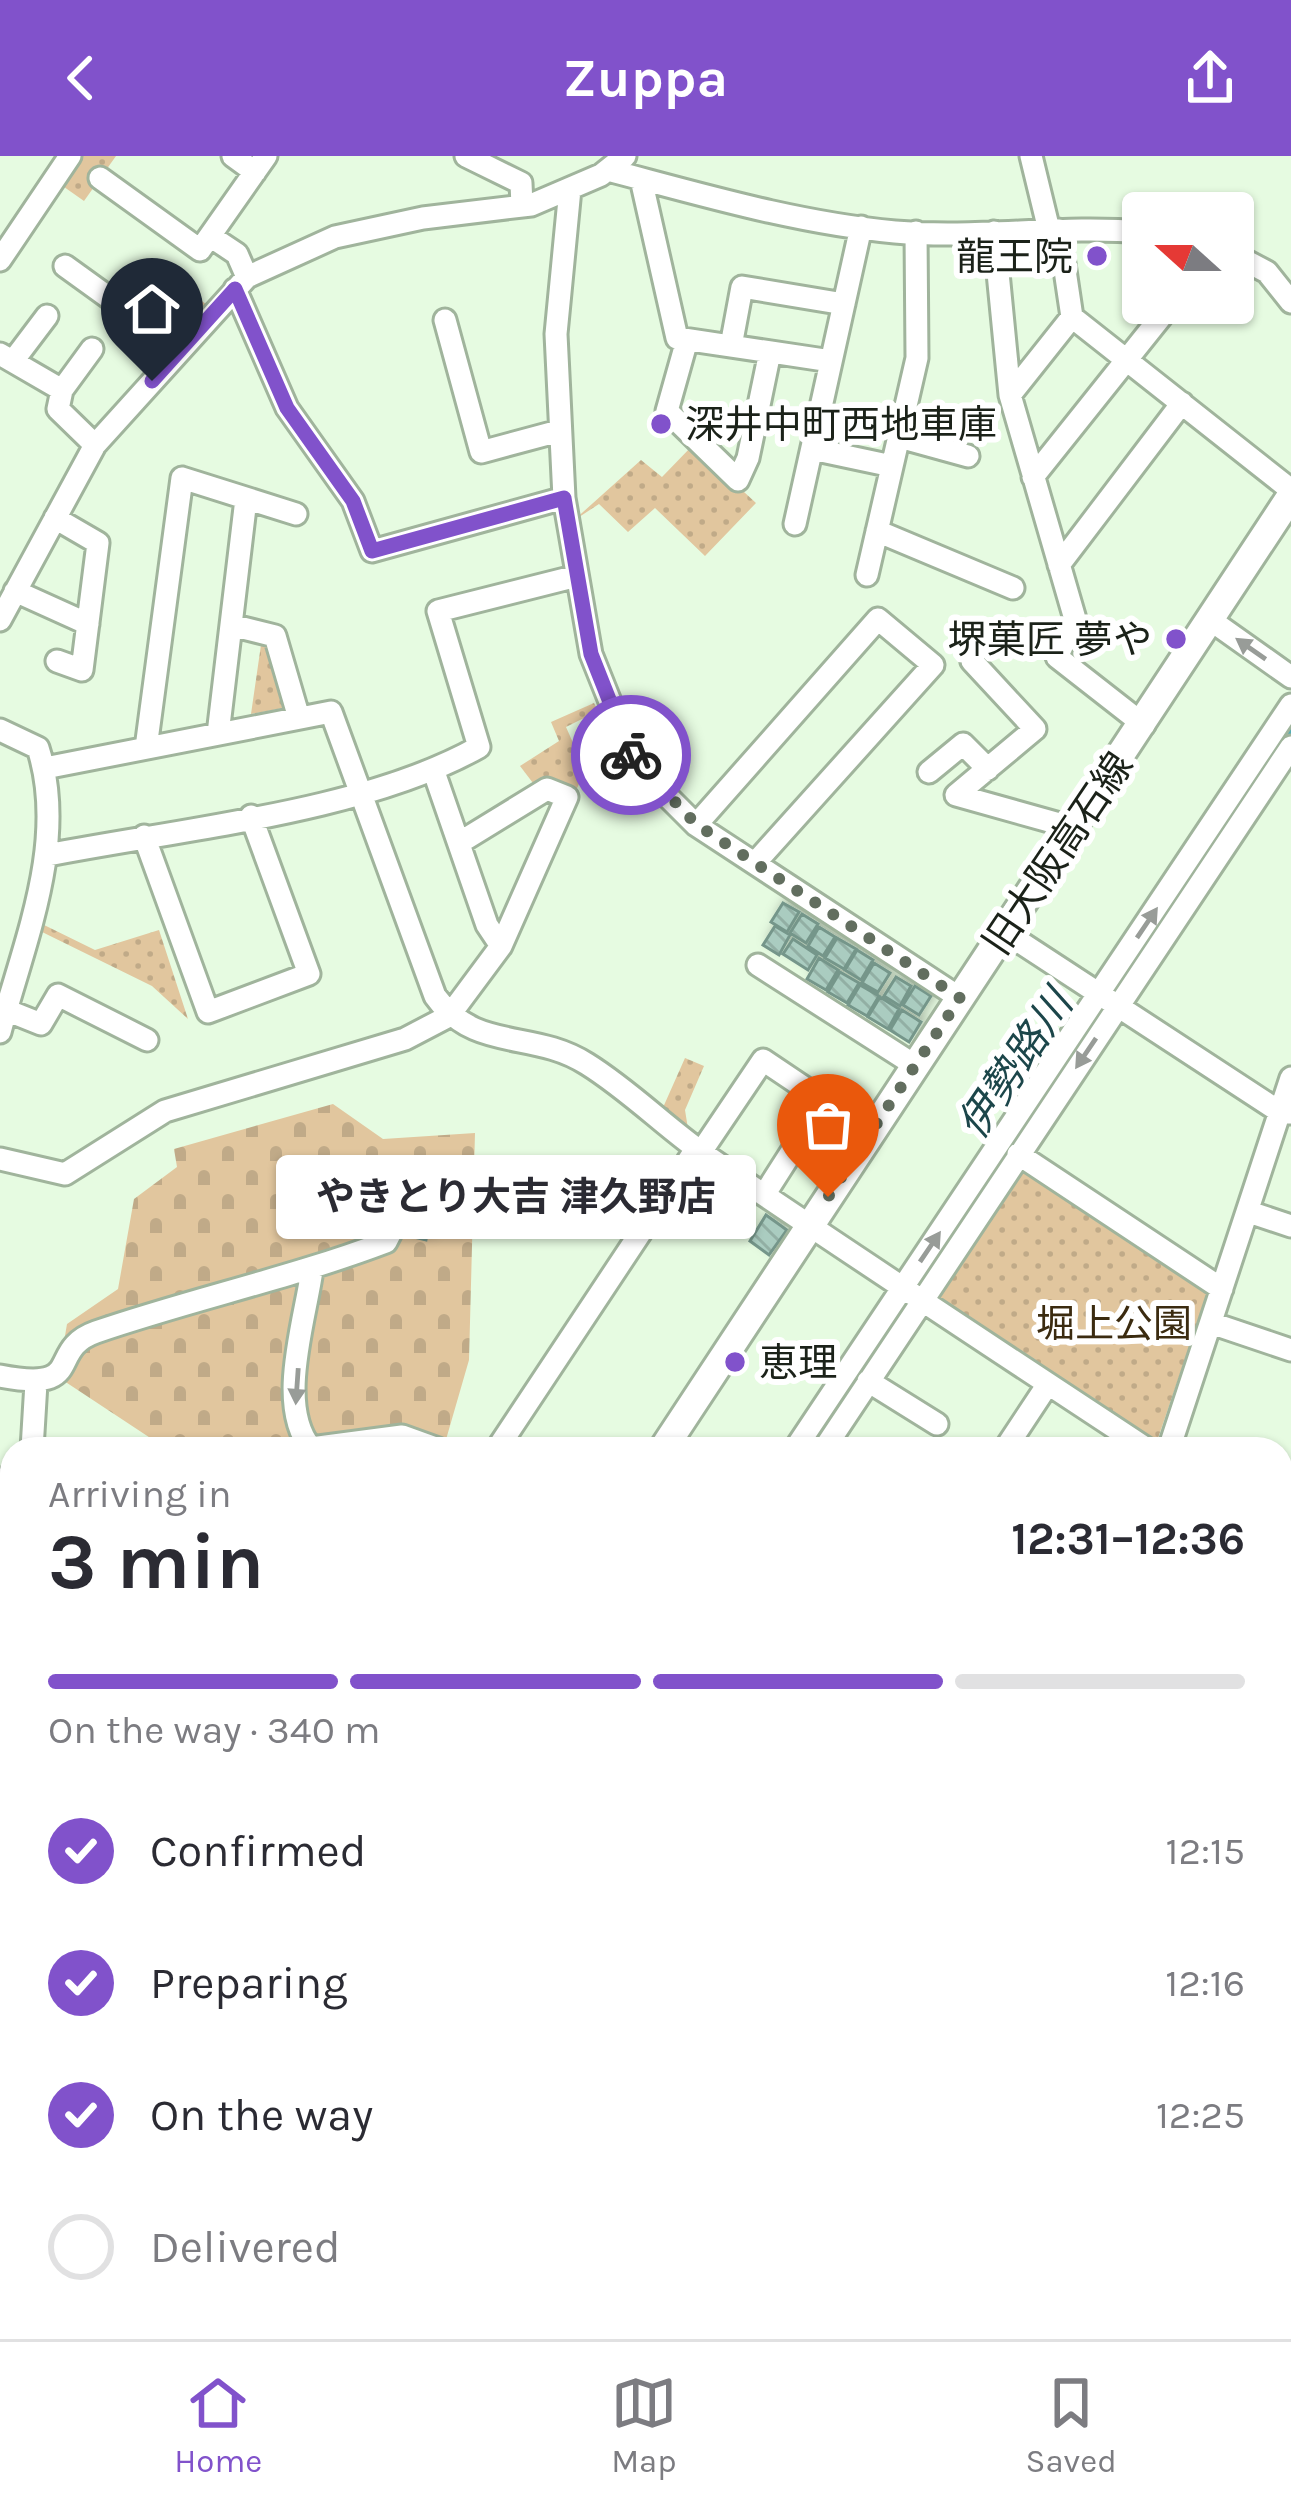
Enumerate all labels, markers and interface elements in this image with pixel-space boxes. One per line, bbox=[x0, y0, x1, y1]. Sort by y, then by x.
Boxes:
icon: back bbox=[48, 45, 114, 111]
icon: share bbox=[1177, 45, 1243, 111]
text: Zuppa bbox=[563, 46, 728, 110]
north arrow bbox=[1122, 192, 1254, 324]
map controls bbox=[1122, 192, 1254, 324]
place label: 龍王院 bbox=[956, 234, 1073, 280]
marker: 龍王院 bbox=[1084, 243, 1110, 269]
pin bbox=[101, 258, 203, 381]
icon: home bbox=[119, 276, 185, 342]
place label: 深井中町西地車庫 bbox=[685, 402, 997, 448]
marker: 深井中町西地車庫 bbox=[648, 411, 674, 437]
place label: 堺菓匠 夢や bbox=[948, 617, 1152, 663]
marker: 堺菓匠 夢や bbox=[1163, 626, 1189, 652]
one-way arrow bbox=[1235, 638, 1268, 661]
courier bbox=[571, 695, 691, 815]
icon: bike bbox=[598, 722, 664, 788]
street label: 旧大阪高石線 bbox=[973, 744, 1142, 963]
one-way arrow bbox=[1135, 906, 1157, 939]
water label: 伊勢路川 bbox=[947, 978, 1085, 1148]
one-way arrow bbox=[1075, 1037, 1097, 1070]
pin bbox=[777, 1074, 879, 1197]
icon: bag bbox=[795, 1092, 861, 1158]
callout: やきとり大吉 津久野店 bbox=[276, 1155, 756, 1239]
text: やきとり大吉 津久野店 bbox=[316, 1174, 716, 1220]
one-way arrow bbox=[918, 1231, 941, 1264]
park label: 堀上公園 bbox=[1036, 1301, 1192, 1347]
place label: 恵理 bbox=[759, 1340, 837, 1386]
marker: 恵理 bbox=[722, 1349, 748, 1375]
one-way arrow bbox=[288, 1368, 307, 1405]
text: Arriving in bbox=[48, 1471, 231, 1517]
text: 12:31–12:36 bbox=[1011, 1513, 1245, 1565]
text: 3 min bbox=[48, 1516, 264, 1608]
text: On the way · 340 m bbox=[48, 1707, 381, 1753]
icon: check bbox=[48, 1818, 114, 1884]
text: Confirmed bbox=[150, 1825, 366, 1877]
text: 12:15 bbox=[1166, 1828, 1245, 1874]
icon: check bbox=[48, 1950, 114, 2016]
text: Preparing bbox=[150, 1957, 348, 2009]
text: 12:16 bbox=[1165, 1960, 1245, 2006]
icon: check bbox=[48, 2082, 114, 2148]
text: On the way bbox=[150, 2089, 373, 2141]
text: 12:25 bbox=[1156, 2092, 1245, 2138]
text: Delivered bbox=[150, 2221, 341, 2273]
tab: Home bbox=[174, 2370, 262, 2480]
tab: Map bbox=[611, 2370, 677, 2480]
tab: Saved bbox=[1025, 2370, 1117, 2480]

